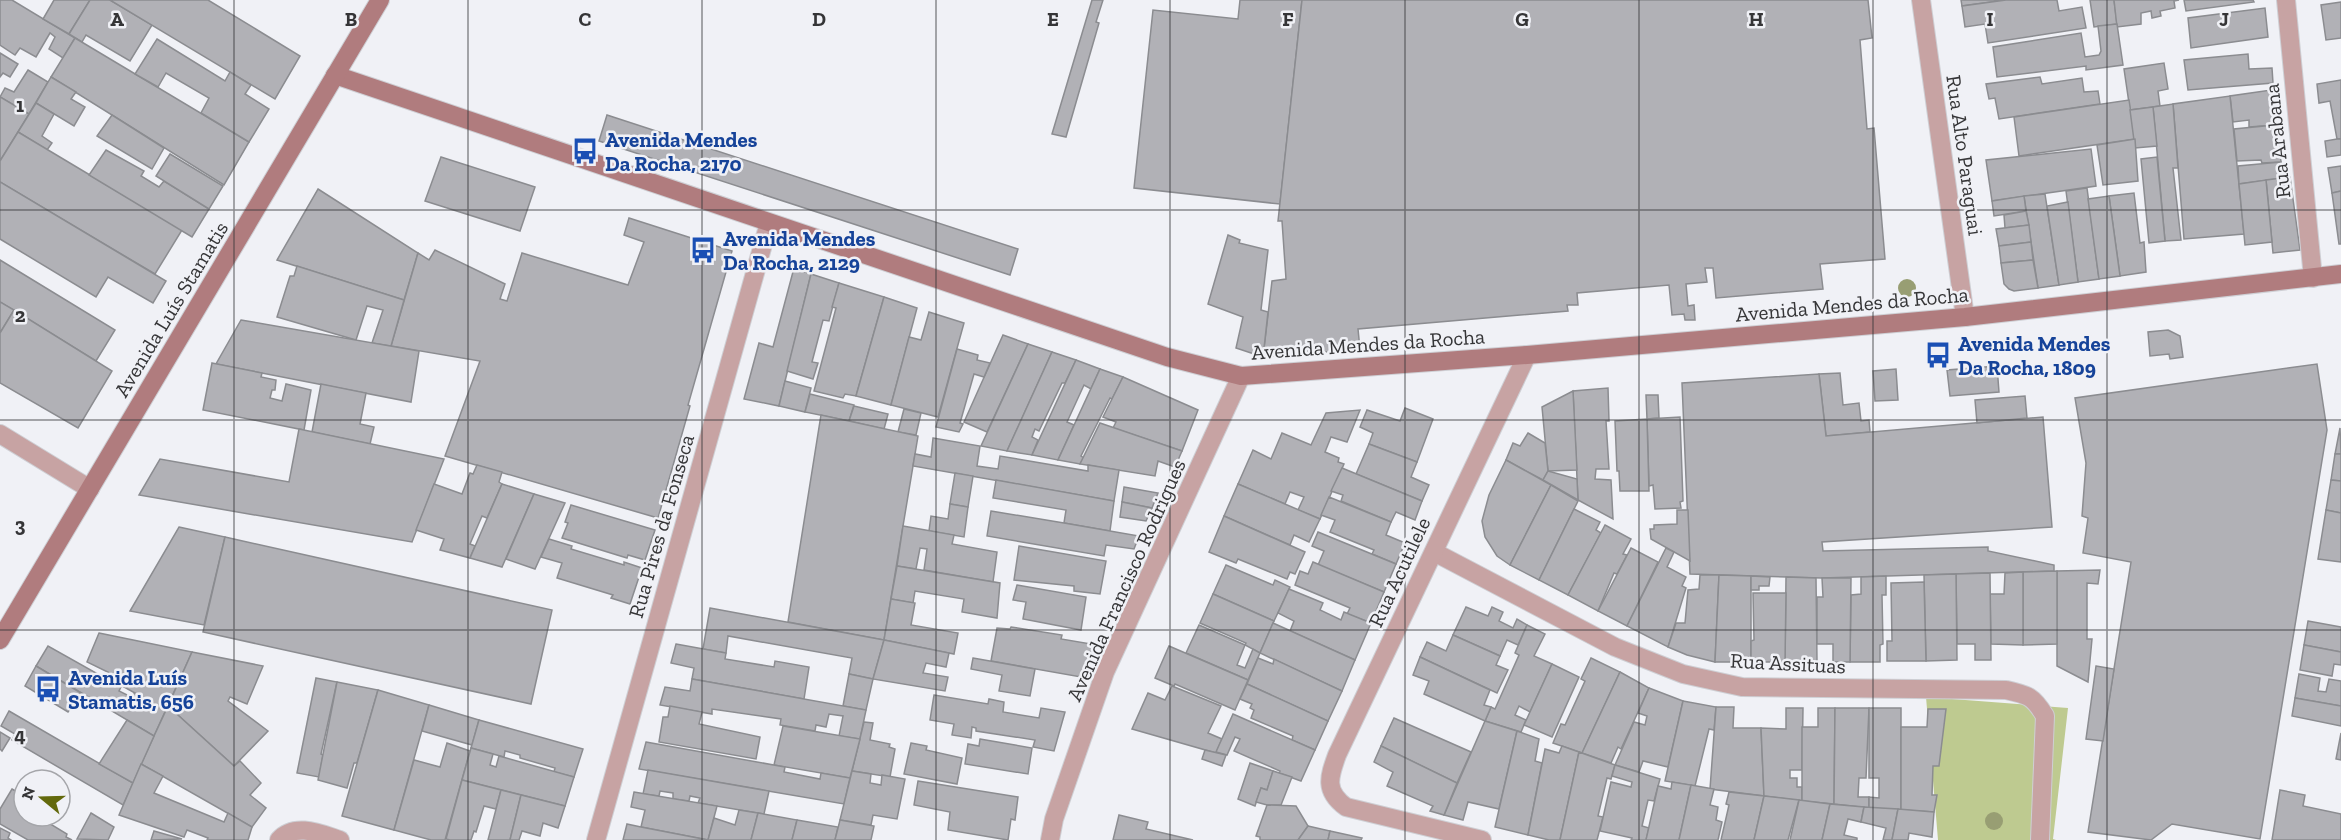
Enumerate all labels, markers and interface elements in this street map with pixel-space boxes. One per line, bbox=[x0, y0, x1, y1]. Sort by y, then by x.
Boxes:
text: A bbox=[110, 7, 124, 31]
text: B bbox=[345, 7, 357, 31]
text: C bbox=[579, 7, 592, 31]
text: D bbox=[812, 7, 826, 31]
text: E bbox=[1047, 7, 1059, 31]
text: F bbox=[1282, 7, 1294, 31]
text: G bbox=[1515, 7, 1529, 31]
text: H bbox=[1748, 7, 1764, 31]
text: I bbox=[1986, 7, 1994, 31]
text: J bbox=[2219, 7, 2229, 31]
street label: Rua Alto Paraguai bbox=[1941, 73, 1989, 237]
street label: Rua Arabana bbox=[2259, 82, 2295, 200]
text: 1 bbox=[16, 93, 24, 117]
place label: Avenida Mendes Da Rocha, 2170 bbox=[605, 127, 758, 176]
bus stop icon: Avenida Mendes Da Rocha, 2170 bbox=[570, 136, 600, 166]
street label: Avenida Luís Stamatis bbox=[109, 217, 233, 401]
place label: Avenida Mendes Da Rocha, 2129 bbox=[723, 226, 876, 275]
bus stop icon: Avenida Mendes Da Rocha, 2129 bbox=[688, 235, 718, 265]
street label: Avenida Mendes da Rocha bbox=[1734, 281, 1970, 327]
text: 2 bbox=[15, 303, 26, 327]
street label: Avenida Mendes da Rocha bbox=[1250, 323, 1486, 365]
place label: Avenida Mendes Da Rocha, 1809 bbox=[1958, 331, 2111, 380]
bus stop icon: Avenida Mendes Da Rocha, 1809 bbox=[1923, 340, 1953, 370]
street label: Rua Pires da Fonseca bbox=[623, 431, 699, 621]
street label: Avenida Francisco Rodrigues bbox=[1061, 455, 1191, 705]
text: 3 bbox=[15, 513, 26, 537]
street label: Rua Acutilele bbox=[1363, 513, 1435, 631]
street label: Rua Assituas bbox=[1730, 647, 1846, 679]
place label: Avenida Luís Stamatis, 656 bbox=[68, 665, 194, 714]
bus stop icon: Avenida Luís Stamatis, 656 bbox=[33, 674, 63, 704]
text: 4 bbox=[14, 723, 26, 747]
north arrow bbox=[12, 768, 72, 828]
text: N bbox=[17, 784, 39, 802]

